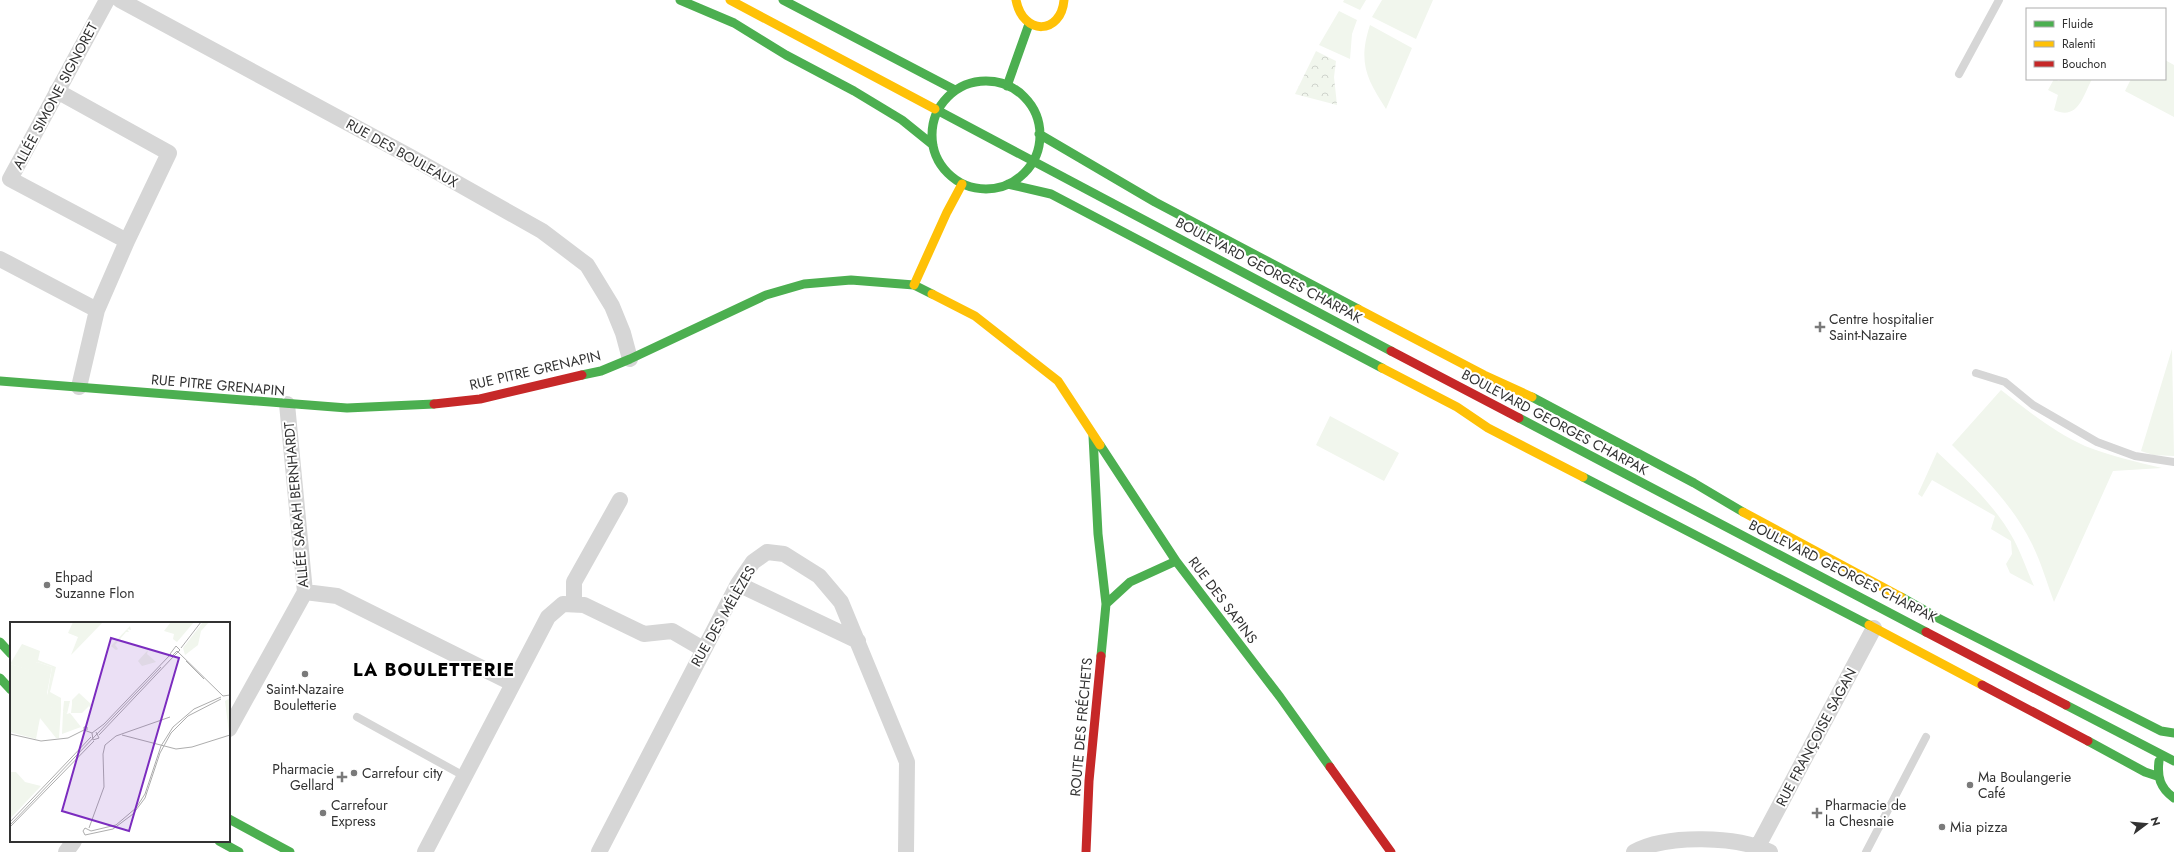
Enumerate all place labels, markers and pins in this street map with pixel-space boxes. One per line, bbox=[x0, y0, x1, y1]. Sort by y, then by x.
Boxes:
place label: Centre hospitalier Saint-Nazaire bbox=[1829, 309, 1934, 345]
marker: Centre hospitalier Saint-Nazaire bbox=[1814, 321, 1826, 333]
place label: Ehpad Suzanne Flon bbox=[55, 567, 135, 603]
marker: Ehpad Suzanne Flon bbox=[42, 580, 52, 590]
marker: Saint-Nazaire Bouletterie bbox=[300, 669, 310, 679]
place label: Saint-Nazaire Bouletterie bbox=[266, 679, 344, 715]
place label: Pharmacie Gellard bbox=[272, 759, 334, 795]
place label: Carrefour city bbox=[362, 763, 444, 783]
place label: Ma Boulangerie Café bbox=[1978, 767, 2071, 803]
marker: Carrefour city bbox=[349, 768, 359, 778]
marker: Pharmacie Gellard bbox=[337, 772, 347, 782]
marker: Ma Boulangerie Café bbox=[1965, 780, 1975, 790]
place label: Carrefour Express bbox=[331, 795, 388, 831]
place label: Pharmacie de la Chesnaie bbox=[1825, 795, 1906, 831]
marker: Carrefour Express bbox=[318, 808, 328, 818]
marker: Pharmacie de la Chesnaie bbox=[1812, 808, 1822, 818]
place label: Mia pizza bbox=[1950, 817, 2008, 837]
marker: Mia pizza bbox=[1937, 822, 1947, 832]

